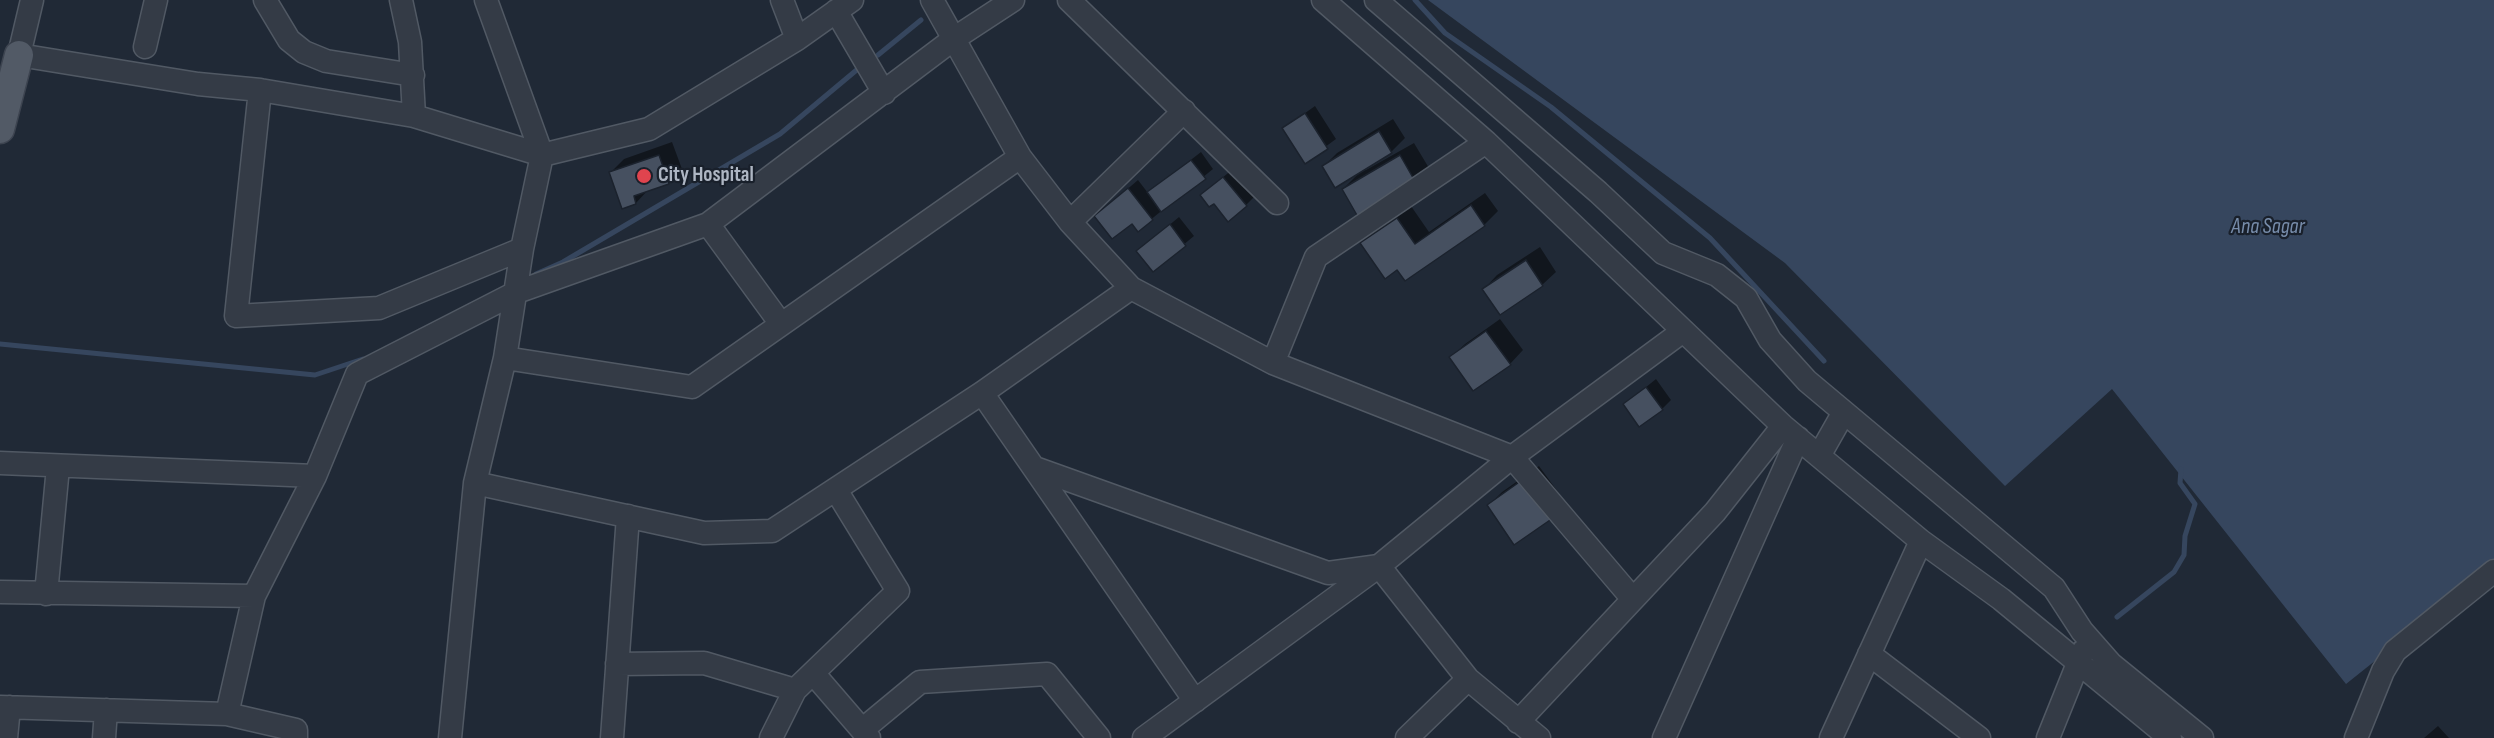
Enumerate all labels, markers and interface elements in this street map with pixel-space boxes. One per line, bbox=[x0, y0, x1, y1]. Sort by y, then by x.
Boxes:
place label: City Hospital bbox=[658, 163, 754, 189]
marker: City Hospital bbox=[635, 167, 653, 185]
water label: Ana Sagar bbox=[2231, 214, 2305, 240]

